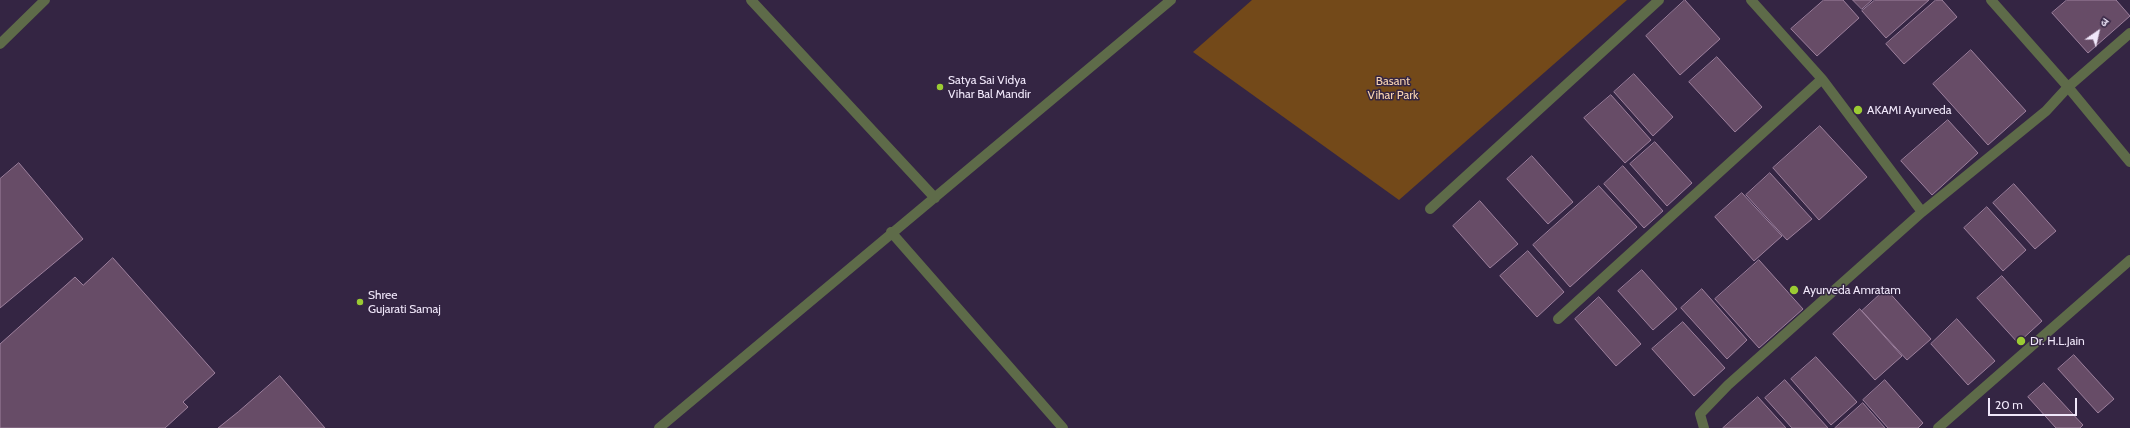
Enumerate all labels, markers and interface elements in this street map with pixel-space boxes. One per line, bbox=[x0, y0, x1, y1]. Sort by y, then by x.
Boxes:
north arrow bbox=[2078, 12, 2118, 52]
text: उ bbox=[2098, 14, 2111, 30]
place label: Satya Sai Vidya Vihar Bal Mandir bbox=[948, 73, 1031, 101]
park label: Basant Vihar Park bbox=[1368, 74, 1418, 102]
marker: Satya Sai Vidya Vihar Bal Mandir bbox=[935, 82, 945, 92]
place label: AKAMI Ayurveda bbox=[1867, 103, 1951, 117]
marker: AKAMI Ayurveda bbox=[1852, 104, 1864, 116]
place label: Ayurveda Amratam bbox=[1803, 283, 1901, 297]
marker: Ayurveda Amratam bbox=[1788, 284, 1800, 296]
place label: Shree Gujarati Samaj bbox=[368, 288, 441, 316]
marker: Shree Gujarati Samaj bbox=[355, 297, 365, 307]
place label: Dr. H.L.Jain bbox=[2030, 334, 2085, 348]
marker: Dr. H.L.Jain bbox=[2015, 335, 2027, 347]
scale bar bbox=[1990, 390, 2079, 416]
text: 20 m bbox=[1995, 397, 2023, 412]

